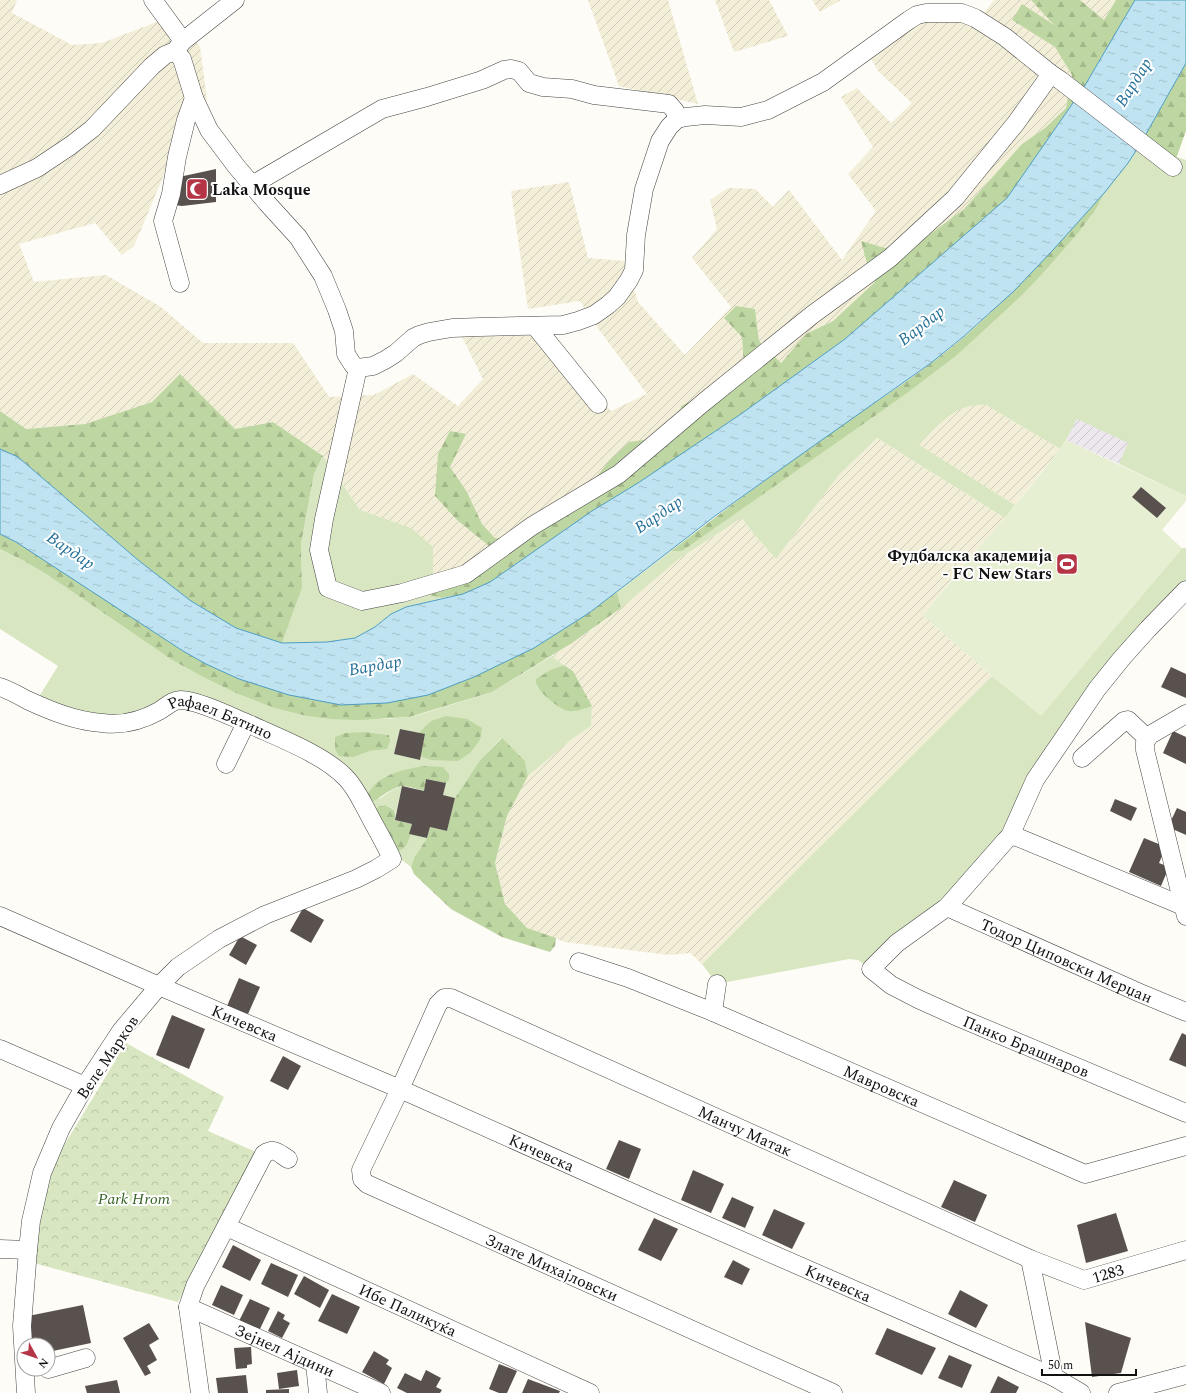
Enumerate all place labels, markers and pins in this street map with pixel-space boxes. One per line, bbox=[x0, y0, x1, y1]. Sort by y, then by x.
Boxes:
mosque icon: Laka Mosque bbox=[184, 176, 210, 202]
place label: Laka Mosque bbox=[212, 178, 311, 202]
place label: Фудбалска академија - FC New Stars bbox=[887, 544, 1053, 586]
sports icon: Фудбалска академија - FC New Stars bbox=[1054, 551, 1080, 577]

